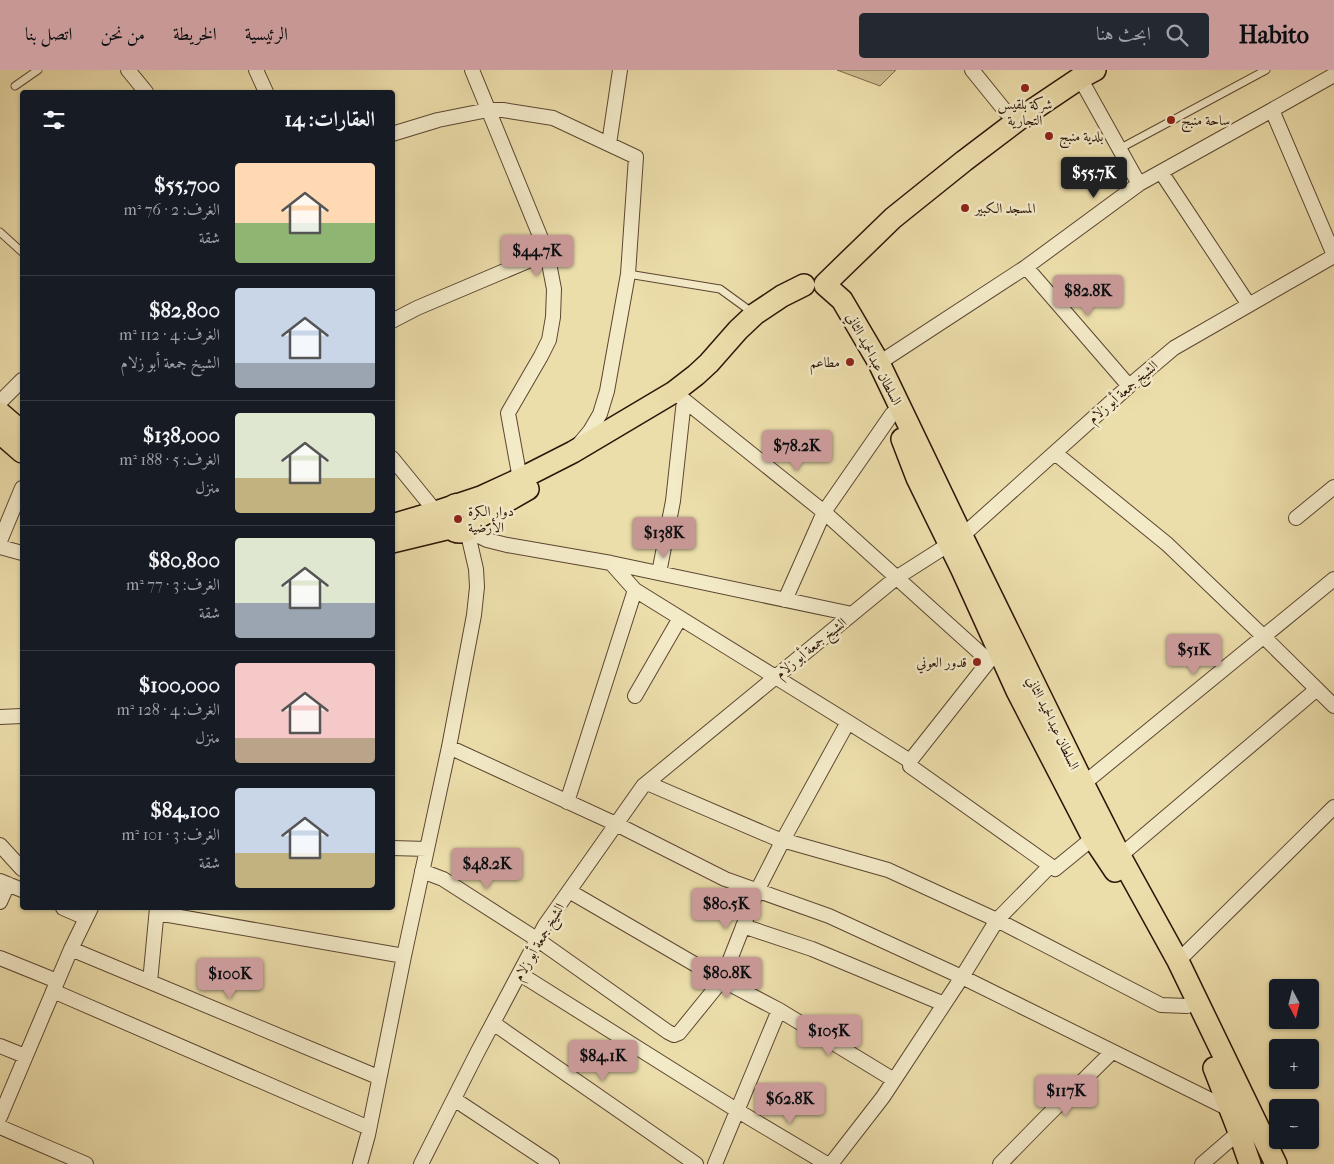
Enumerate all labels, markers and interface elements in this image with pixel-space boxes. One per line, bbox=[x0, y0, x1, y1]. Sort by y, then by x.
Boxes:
search box bbox=[859, 13, 1209, 58]
icon: search bbox=[1163, 21, 1191, 49]
text: Habito bbox=[1239, 21, 1309, 49]
text: ابحث هنا bbox=[1096, 23, 1151, 45]
text: اتصل بنا bbox=[25, 24, 72, 45]
text: من نحن bbox=[100, 24, 145, 45]
text: الخريطة bbox=[173, 24, 217, 45]
text: الرئيسية bbox=[245, 24, 288, 45]
marker: شركة بلقيس التجارية bbox=[1019, 82, 1031, 94]
place label: شركة بلقيس التجارية bbox=[998, 96, 1053, 129]
icon: filters bbox=[40, 106, 68, 134]
text: العقارات: 14 bbox=[284, 107, 375, 131]
place label: ساحة منبج bbox=[1181, 112, 1230, 133]
marker: ساحة منبج bbox=[1165, 114, 1177, 126]
place label: بلدية منبج bbox=[1059, 128, 1104, 149]
marker: بلدية منبج bbox=[1043, 130, 1055, 142]
pin: $55.7K bbox=[1053, 156, 1135, 199]
text: $55.7K bbox=[1072, 163, 1116, 182]
text: $55,700 bbox=[154, 173, 220, 197]
icon: home bbox=[275, 183, 335, 243]
text: الغرف: 2 · 76 m² bbox=[123, 200, 220, 219]
place label: المسجد الكبير bbox=[973, 200, 1035, 217]
marker: المسجد الكبير bbox=[959, 202, 971, 214]
text: شقة bbox=[199, 228, 220, 247]
pin: $44.7K bbox=[496, 234, 578, 277]
text: $44.7K bbox=[512, 241, 562, 260]
pin: $82.8K bbox=[1047, 274, 1129, 317]
text: $82.8K bbox=[1064, 281, 1112, 300]
text: $82,800 bbox=[149, 298, 220, 322]
icon: home bbox=[275, 308, 335, 368]
street label: السلطان عبدالحميد الثاني bbox=[840, 310, 906, 410]
text: الغرف: 4 · 112 m² bbox=[119, 325, 220, 344]
text: الشيخ جمعة أبو زلام bbox=[120, 353, 220, 372]
place label: مطاعم bbox=[810, 354, 840, 376]
street label: الشيخ جمعة أبو زلام bbox=[1083, 355, 1164, 430]
marker: مطاعم bbox=[844, 356, 856, 368]
text: $138,000 bbox=[143, 423, 220, 447]
pin: $78.2K bbox=[756, 430, 838, 472]
icon: home bbox=[275, 433, 335, 493]
text: $78.2K bbox=[773, 436, 821, 455]
text: الغرف: 5 · 188 m² bbox=[119, 450, 220, 469]
text: منزل bbox=[195, 478, 220, 497]
place label: دوار الكرة الأرضية bbox=[468, 503, 514, 536]
marker: دوار الكرة الأرضية bbox=[452, 513, 464, 525]
pin: $138K bbox=[629, 516, 699, 559]
text: $138K bbox=[644, 523, 684, 542]
text: $80,800 bbox=[148, 548, 220, 572]
icon: home bbox=[275, 558, 335, 618]
text: الغرف: 3 · 77 m² bbox=[126, 575, 220, 594]
text: شقة bbox=[199, 603, 220, 622]
street label: الشيخ جمعة أبو زلام bbox=[771, 612, 853, 685]
pin: $51K bbox=[1164, 634, 1224, 676]
text: $51K bbox=[1177, 640, 1211, 659]
place label: قدور العوني bbox=[916, 654, 967, 674]
marker: قدور العوني bbox=[971, 656, 983, 668]
text: $100,000 bbox=[139, 673, 220, 697]
street label: السلطان عبدالحميد الثاني bbox=[1020, 673, 1083, 774]
icon: home bbox=[275, 683, 335, 743]
text: الغرف: 4 · 128 m² bbox=[117, 700, 220, 719]
text: منزل bbox=[195, 728, 220, 747]
text: $84,100 bbox=[150, 798, 220, 822]
icon: home bbox=[275, 808, 335, 868]
text: الغرف: 3 · 101 m² bbox=[121, 825, 220, 844]
pin: $48.2K bbox=[446, 848, 528, 890]
text: شقة bbox=[199, 853, 220, 872]
text: $48.2K bbox=[462, 854, 512, 873]
pin: $80.5K bbox=[685, 888, 767, 930]
text: $80.5K bbox=[703, 894, 749, 913]
street label: الشيخ جمعة أبو زلام bbox=[508, 899, 572, 986]
pin: $80.8K bbox=[686, 956, 768, 999]
pin: $100K bbox=[195, 958, 265, 1000]
text: $80.8K bbox=[703, 963, 751, 982]
text: $100K bbox=[208, 964, 252, 983]
north arrow bbox=[1269, 979, 1319, 1029]
map controls bbox=[1269, 979, 1319, 1149]
pin: $105K bbox=[794, 1014, 864, 1057]
text: $105K bbox=[808, 1021, 850, 1040]
button: + bbox=[1269, 1039, 1319, 1089]
pin: $84.1K bbox=[562, 1040, 644, 1082]
text: $84.1K bbox=[579, 1046, 627, 1065]
pin: $117K bbox=[1031, 1074, 1101, 1117]
text: $117K bbox=[1046, 1081, 1086, 1100]
pin: $62.8K bbox=[749, 1082, 831, 1125]
text: $62.8K bbox=[766, 1089, 814, 1108]
button: − bbox=[1269, 1099, 1319, 1149]

